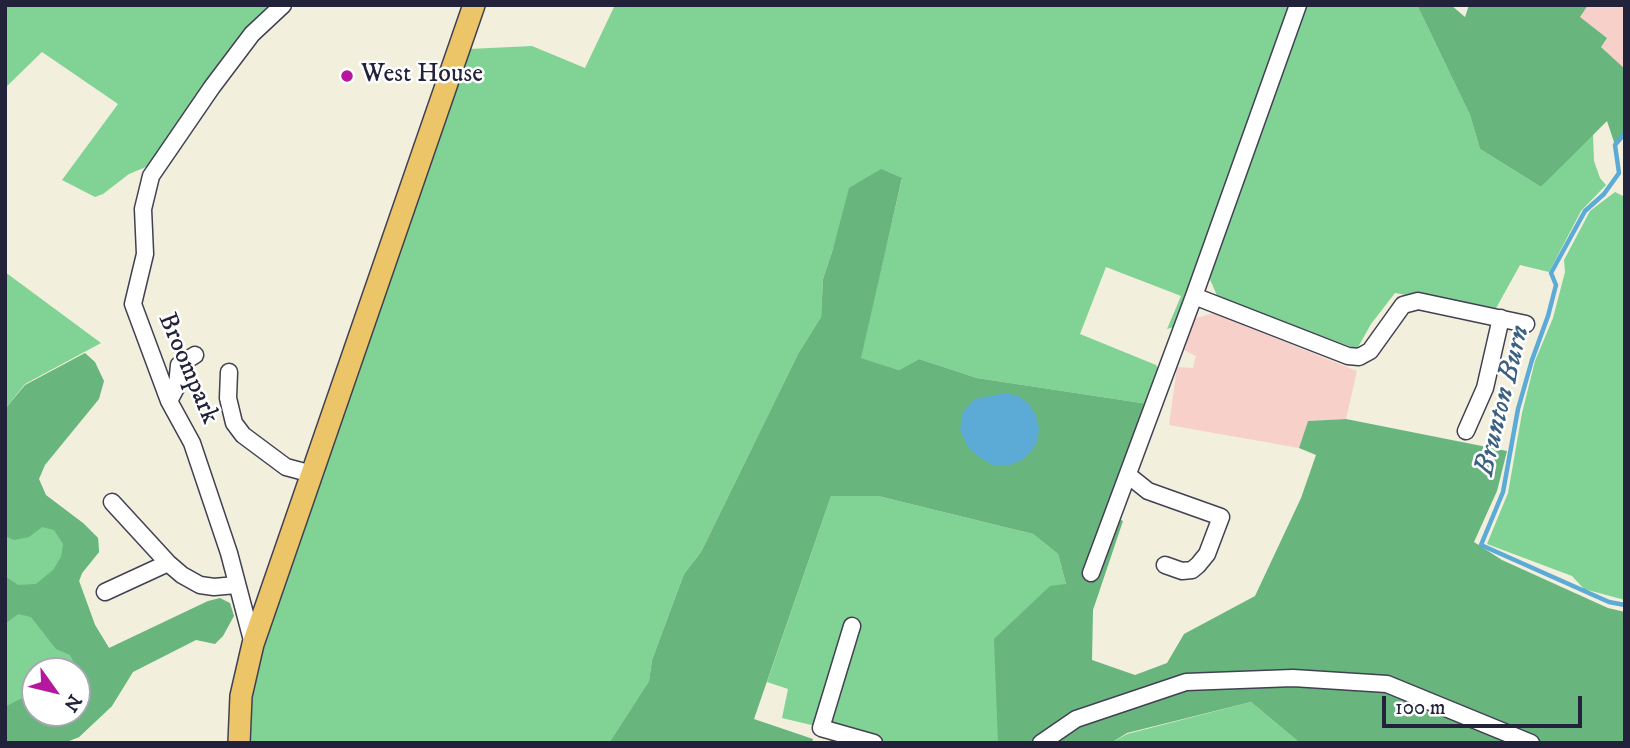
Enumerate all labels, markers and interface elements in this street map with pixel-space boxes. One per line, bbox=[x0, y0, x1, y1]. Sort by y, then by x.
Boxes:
place label: West House bbox=[361, 60, 483, 92]
marker: West House bbox=[339, 68, 355, 84]
street label: Broompark bbox=[150, 309, 224, 429]
water label: Brunton Burn bbox=[1469, 323, 1539, 479]
north arrow bbox=[21, 657, 91, 727]
scale bar bbox=[1385, 682, 1584, 726]
text: N bbox=[58, 690, 86, 716]
text: 100 m bbox=[1395, 695, 1446, 721]

